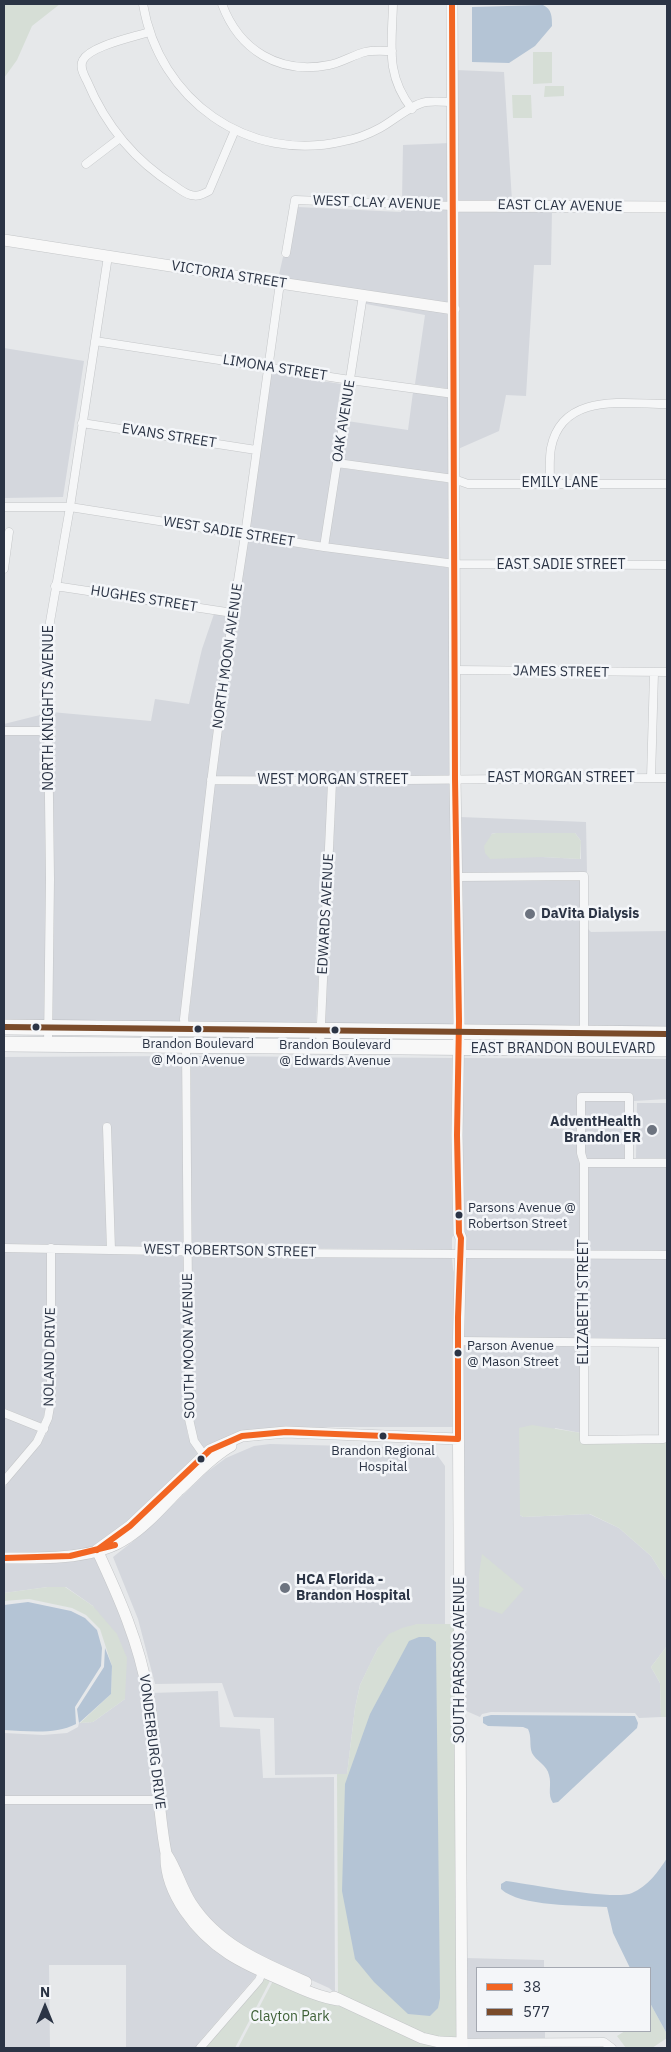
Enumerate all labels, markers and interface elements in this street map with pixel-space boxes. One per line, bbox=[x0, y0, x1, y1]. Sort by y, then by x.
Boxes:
street label: WEST CLAY AVENUE bbox=[313, 192, 441, 214]
street label: EAST CLAY AVENUE bbox=[497, 197, 623, 215]
street label: VICTORIA STREET bbox=[170, 258, 288, 292]
street label: LIMONA STREET bbox=[222, 351, 328, 385]
street label: OAK AVENUE bbox=[329, 378, 359, 464]
street label: EVANS STREET bbox=[121, 420, 217, 452]
street label: EMILY LANE bbox=[521, 475, 599, 491]
street label: WEST SADIE STREET bbox=[162, 513, 296, 551]
street label: EAST SADIE STREET bbox=[496, 557, 626, 573]
street label: HUGHES STREET bbox=[89, 582, 199, 616]
street label: NORTH MOON AVENUE bbox=[209, 582, 247, 730]
street label: NORTH KNIGHTS AVENUE bbox=[41, 625, 57, 791]
street label: JAMES STREET bbox=[513, 663, 609, 681]
street label: EAST MORGAN STREET bbox=[487, 770, 635, 786]
street label: WEST MORGAN STREET bbox=[257, 772, 409, 788]
street label: EDWARDS AVENUE bbox=[314, 853, 338, 975]
place label: DaVita Dialysis bbox=[541, 906, 639, 922]
marker: DaVita Dialysis bbox=[523, 907, 537, 921]
unlabelled marker bbox=[31, 1022, 41, 1032]
marker: Brandon Boulevard @ Moon Avenue bbox=[193, 1024, 203, 1034]
marker: Brandon Boulevard @ Edwards Avenue bbox=[330, 1025, 340, 1035]
place label: Brandon Boulevard @ Moon Avenue bbox=[142, 1036, 254, 1067]
place label: Brandon Boulevard @ Edwards Avenue bbox=[279, 1037, 391, 1068]
street label: EAST BRANDON BOULEVARD bbox=[471, 1041, 655, 1057]
place label: AdventHealth Brandon ER bbox=[550, 1114, 641, 1146]
marker: AdventHealth Brandon ER bbox=[645, 1123, 659, 1137]
place label: Parsons Avenue @ Robertson Street bbox=[468, 1200, 576, 1231]
marker: Parsons Avenue @ Robertson Street bbox=[454, 1210, 464, 1220]
street label: ELIZABETH STREET bbox=[576, 1239, 592, 1365]
street label: WEST ROBERTSON STREET bbox=[143, 1241, 317, 1261]
street label: SOUTH MOON AVENUE bbox=[179, 1273, 199, 1419]
street label: NOLAND DRIVE bbox=[41, 1307, 59, 1407]
place label: Parson Avenue @ Mason Street bbox=[467, 1338, 559, 1369]
marker: Parson Avenue @ Mason Street bbox=[453, 1348, 463, 1358]
marker: Brandon Regional Hospital bbox=[378, 1431, 388, 1441]
place label: Brandon Regional Hospital bbox=[331, 1443, 435, 1474]
unlabelled marker bbox=[196, 1454, 206, 1464]
place label: HCA Florida - Brandon Hospital bbox=[296, 1572, 410, 1604]
street label: SOUTH PARSONS AVENUE bbox=[452, 1577, 468, 1743]
marker: HCA Florida - Brandon Hospital bbox=[278, 1581, 292, 1595]
street label: VONDERBURG DRIVE bbox=[135, 1674, 169, 1810]
legend bbox=[476, 1967, 651, 2032]
text: 38 bbox=[523, 1977, 541, 1996]
north arrow bbox=[20, 1982, 70, 2032]
text: N bbox=[40, 1983, 50, 2001]
text: 577 bbox=[523, 2002, 550, 2021]
park label: Clayton Park bbox=[250, 2009, 330, 2025]

